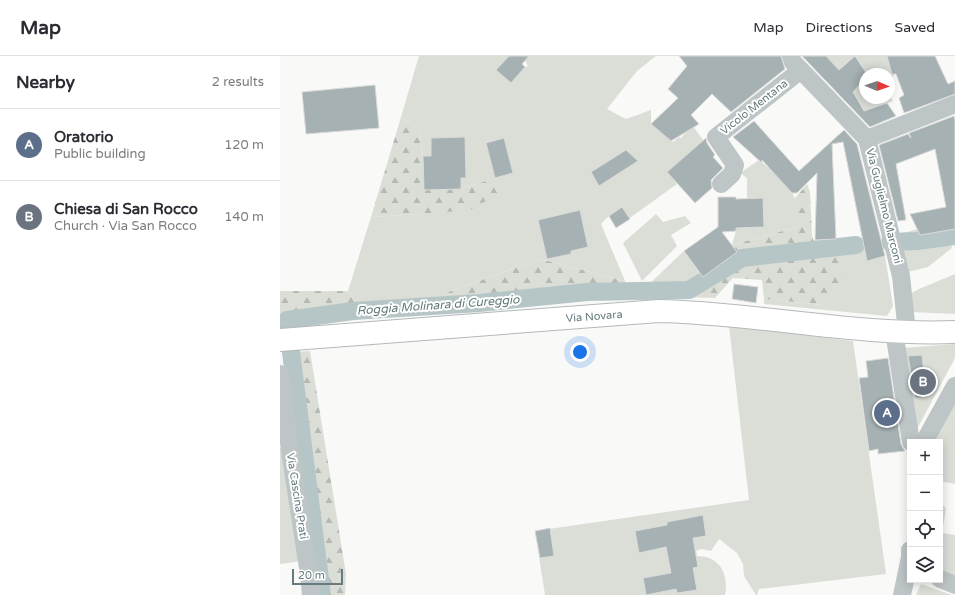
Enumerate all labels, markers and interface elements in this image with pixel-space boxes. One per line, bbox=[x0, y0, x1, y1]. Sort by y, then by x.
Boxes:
text: Map bbox=[20, 17, 61, 39]
text: Map bbox=[753, 19, 784, 36]
text: Directions bbox=[806, 19, 873, 36]
text: Saved bbox=[895, 19, 935, 36]
north arrow bbox=[859, 68, 895, 104]
text: Nearby bbox=[16, 72, 75, 93]
text: 2 results bbox=[212, 74, 264, 90]
street label: Vicolo Mentana bbox=[718, 77, 790, 137]
text: Oratorio bbox=[54, 128, 113, 146]
text: A bbox=[24, 137, 34, 153]
text: 120 m bbox=[224, 137, 264, 153]
text: Public building bbox=[54, 146, 146, 162]
street label: Via Guglielmo Marconi bbox=[863, 147, 905, 265]
text: Chiesa di San Rocco bbox=[54, 200, 198, 218]
text: B bbox=[24, 209, 34, 225]
text: 140 m bbox=[224, 209, 264, 225]
text: Church · Via San Rocco bbox=[54, 218, 197, 234]
water label: Roggia Molinara di Cureggio bbox=[356, 292, 520, 318]
street label: Via Novara bbox=[565, 307, 623, 325]
your location bbox=[570, 342, 590, 362]
pin: B bbox=[910, 367, 936, 397]
pin: A bbox=[874, 398, 900, 428]
map controls bbox=[907, 439, 943, 583]
button: + bbox=[907, 439, 943, 475]
street label: Via Cascina Prati bbox=[284, 452, 310, 540]
button: − bbox=[907, 475, 943, 511]
button: locate bbox=[907, 511, 943, 547]
button: layers bbox=[907, 547, 943, 583]
scale bar bbox=[292, 567, 343, 586]
text: 20 m bbox=[298, 569, 325, 582]

